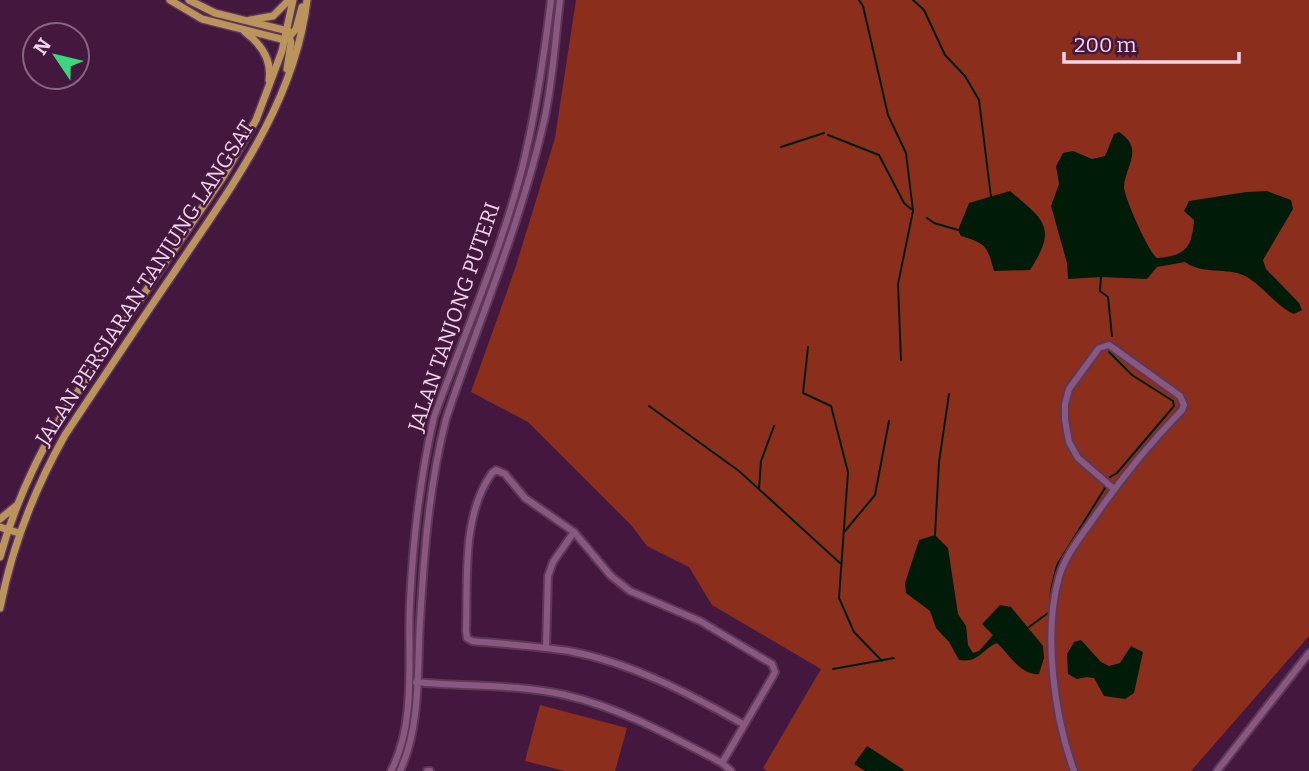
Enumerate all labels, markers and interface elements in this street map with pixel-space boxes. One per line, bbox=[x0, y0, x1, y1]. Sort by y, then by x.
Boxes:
north arrow bbox=[21, 21, 91, 91]
scale bar bbox=[1064, 21, 1239, 65]
text: 200 m bbox=[1074, 32, 1137, 58]
text: N bbox=[29, 34, 56, 59]
street label: JALAN PERSIARAN TANJUNG LANGSAT bbox=[29, 116, 260, 451]
street label: JALAN TANJONG PUTERI bbox=[402, 199, 505, 436]

